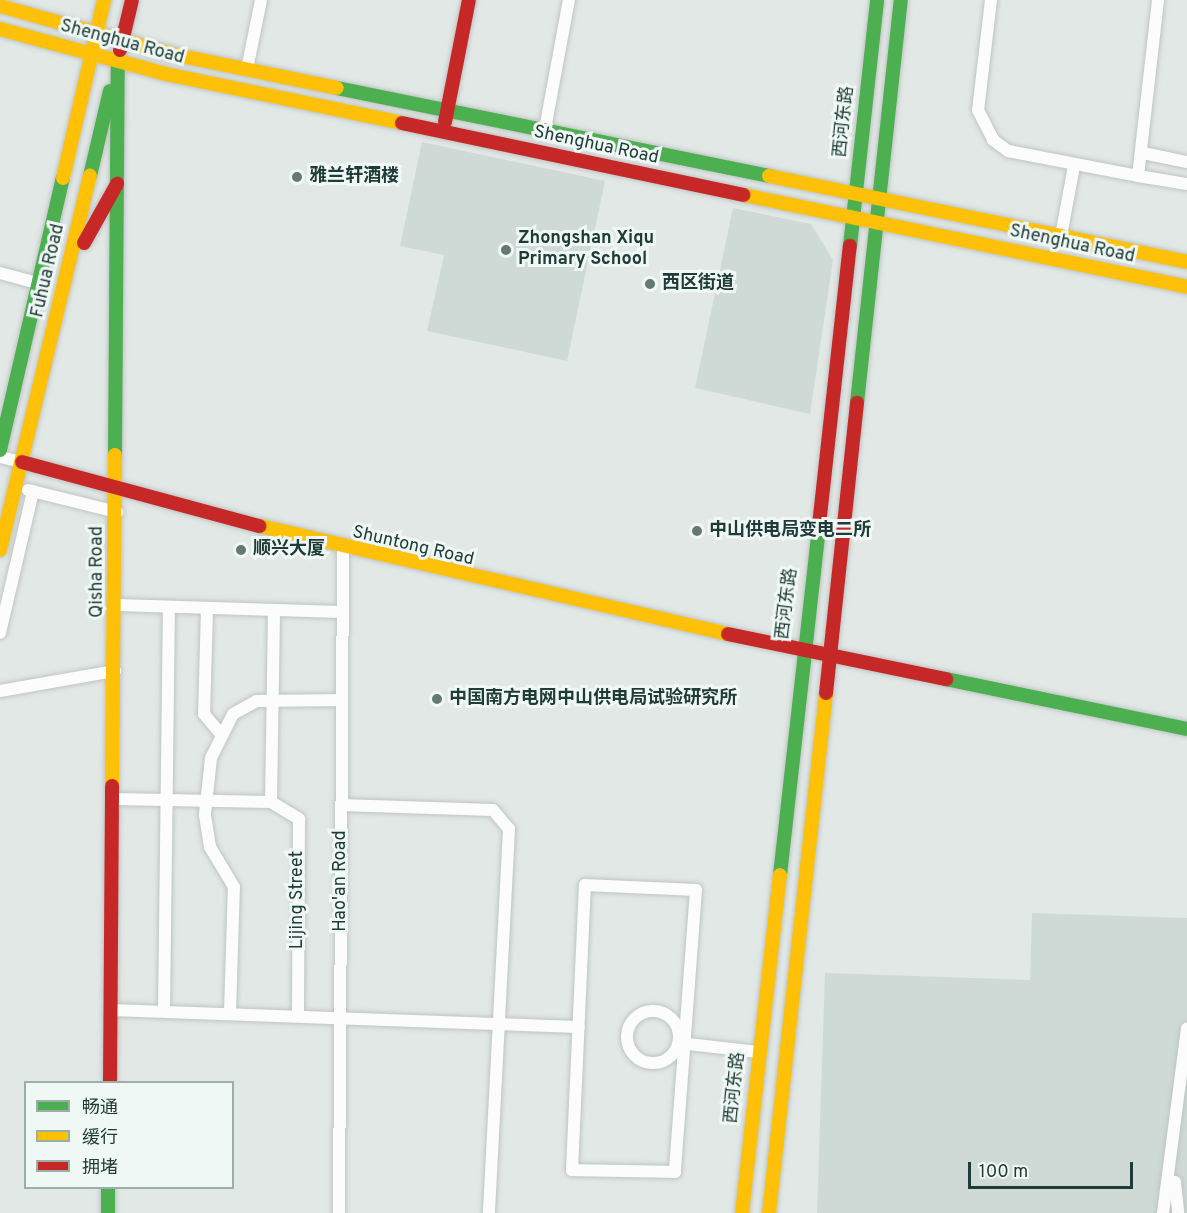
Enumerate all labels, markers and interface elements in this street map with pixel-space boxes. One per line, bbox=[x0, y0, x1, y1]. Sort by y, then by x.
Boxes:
street label: Shenghua Road bbox=[58, 16, 186, 70]
street label: 西河东路 bbox=[830, 85, 860, 159]
street label: Shenghua Road bbox=[531, 122, 661, 170]
place label: 雅兰轩酒楼 bbox=[309, 166, 399, 188]
marker: 雅兰轩酒楼 bbox=[290, 170, 304, 184]
street label: Shenghua Road bbox=[1007, 221, 1137, 269]
street label: Fuhua Road bbox=[28, 222, 70, 320]
place label: Zhongshan Xiqu Primary School bbox=[518, 229, 654, 272]
marker: Zhongshan Xiqu Primary School bbox=[499, 243, 513, 257]
place label: 西区街道 bbox=[662, 273, 734, 295]
marker: 西区街道 bbox=[643, 277, 657, 291]
place label: 中山供电局变电二所 bbox=[709, 520, 871, 542]
street label: Shuntong Road bbox=[350, 523, 476, 571]
marker: 中山供电局变电二所 bbox=[690, 524, 704, 538]
street label: Qisha Road bbox=[87, 526, 109, 618]
place label: 顺兴大厦 bbox=[253, 539, 325, 561]
marker: 顺兴大厦 bbox=[234, 543, 248, 557]
street label: 西河东路 bbox=[773, 567, 803, 641]
place label: 中国南方电网中山供电局试验研究所 bbox=[449, 688, 737, 710]
marker: 中国南方电网中山供电局试验研究所 bbox=[430, 692, 444, 706]
street label: Hao'an Road bbox=[330, 830, 352, 932]
street label: Lijing Street bbox=[287, 851, 309, 949]
street label: 西河东路 bbox=[721, 1051, 751, 1125]
legend bbox=[24, 1081, 234, 1189]
text: 畅通 bbox=[82, 1097, 118, 1120]
text: 缓行 bbox=[82, 1127, 118, 1150]
scale bar bbox=[971, 1150, 1136, 1188]
text: 拥堵 bbox=[82, 1157, 118, 1180]
text: 100 m bbox=[979, 1161, 1028, 1184]

